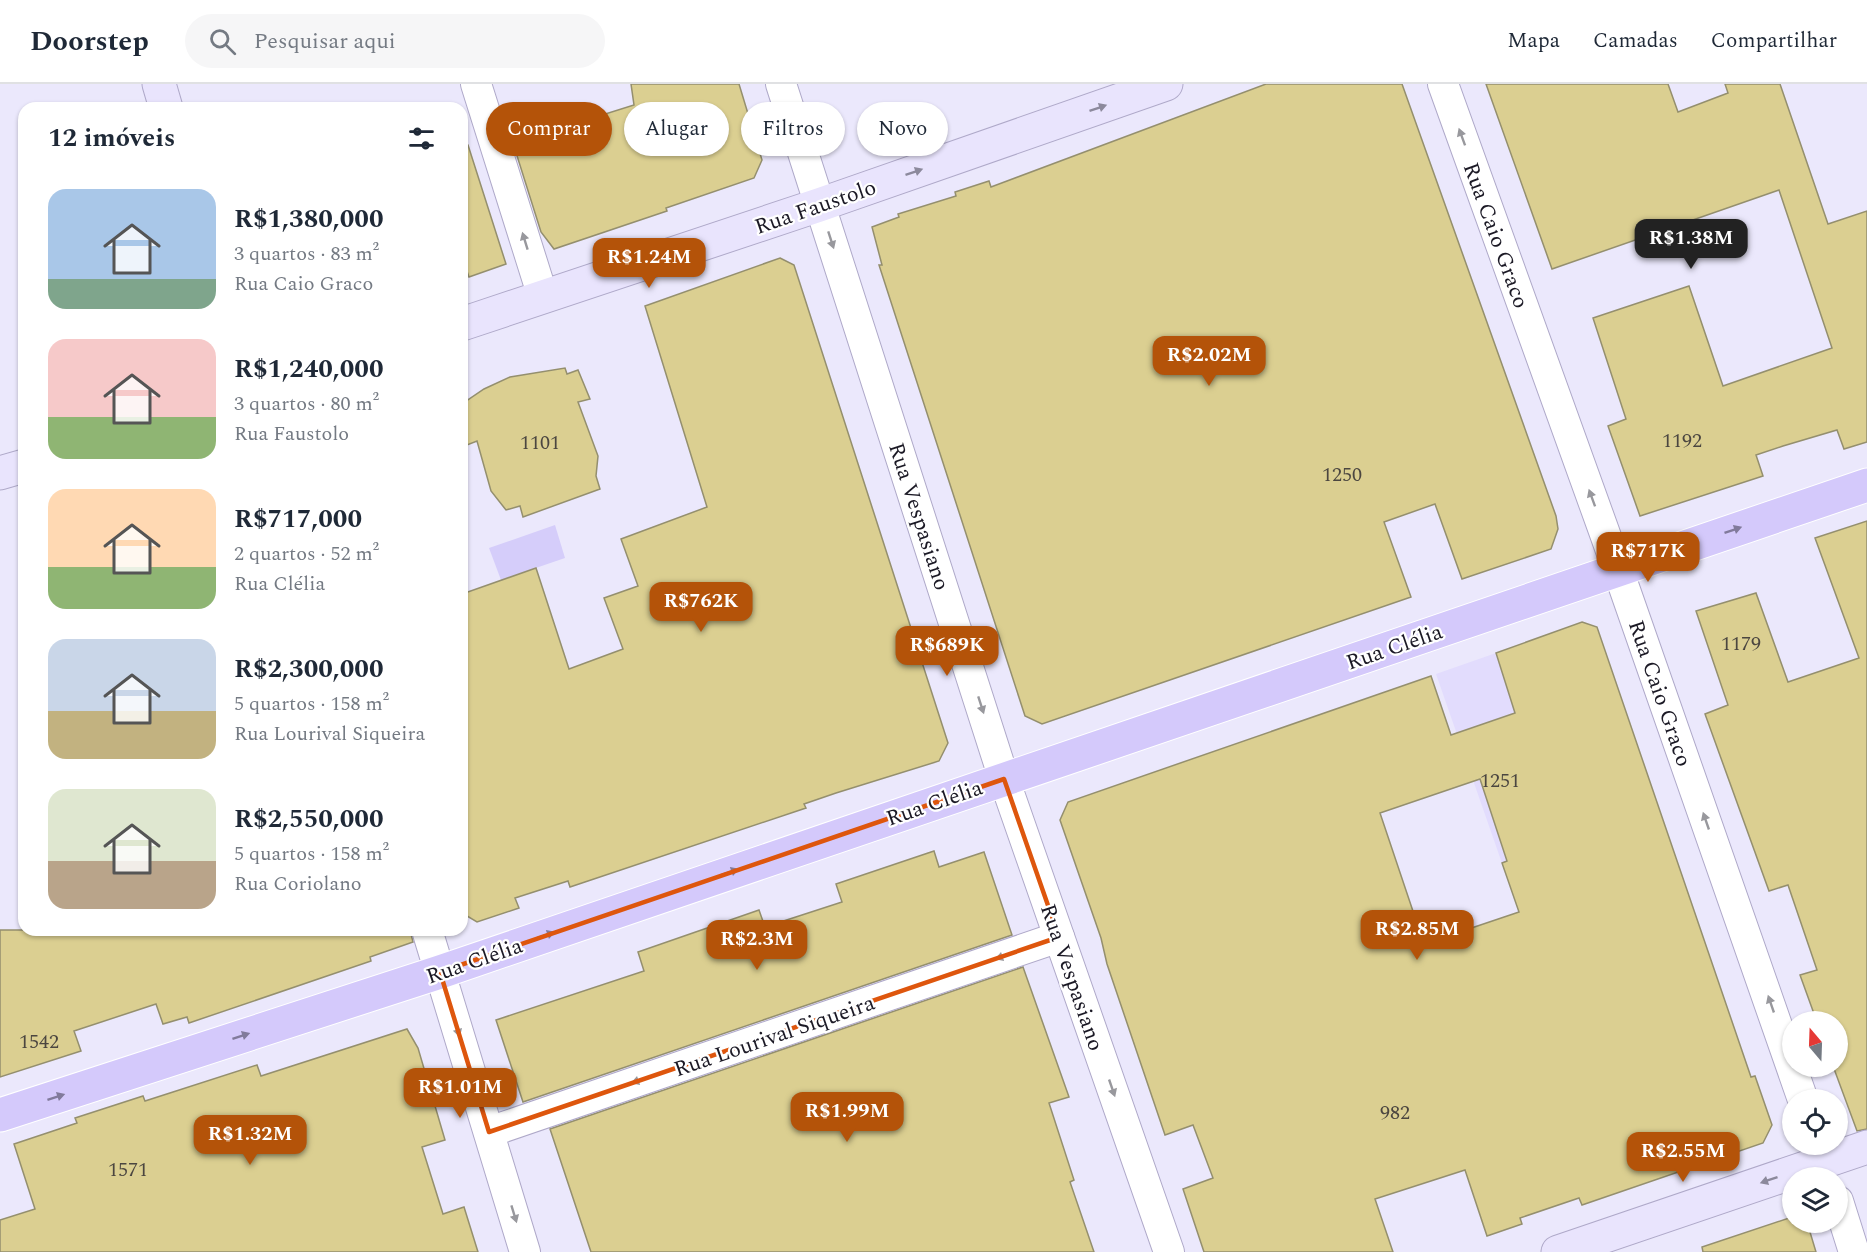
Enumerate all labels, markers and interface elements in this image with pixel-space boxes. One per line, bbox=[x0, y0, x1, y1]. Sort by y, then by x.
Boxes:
search box bbox=[185, 14, 605, 68]
text: Doorstep bbox=[30, 20, 149, 63]
icon: search bbox=[206, 25, 239, 58]
text: Pesquisar aqui bbox=[254, 25, 396, 58]
text: Mapa bbox=[1507, 25, 1560, 57]
text: Camadas bbox=[1593, 25, 1678, 57]
text: Compartilhar bbox=[1711, 25, 1837, 57]
chip: Comprar bbox=[486, 102, 612, 156]
chip: Alugar bbox=[624, 102, 729, 156]
chip: Filtros bbox=[741, 102, 845, 156]
chip: Novo bbox=[857, 102, 948, 156]
one-way arrow bbox=[1090, 102, 1108, 112]
text: 12 imóveis bbox=[48, 118, 175, 158]
icon: filters bbox=[405, 122, 438, 155]
one-way arrow bbox=[1456, 128, 1466, 146]
street label: Rua Caio Graco bbox=[1454, 158, 1537, 313]
one-way arrow bbox=[906, 167, 924, 177]
street label: Rua Faustolo bbox=[750, 171, 881, 244]
text: R$1,380,000 bbox=[234, 199, 384, 239]
icon: home bbox=[96, 213, 168, 285]
pin: R$1.38M bbox=[1636, 219, 1746, 270]
text: R$1.38M bbox=[1649, 223, 1733, 253]
one-way arrow bbox=[827, 231, 836, 249]
one-way arrow bbox=[520, 232, 529, 250]
pin: R$1.24M bbox=[594, 238, 704, 289]
text: 3 quartos · 83 m² bbox=[234, 239, 379, 269]
text: R$1.24M bbox=[607, 242, 691, 272]
text: Rua Caio Graco bbox=[234, 269, 373, 299]
pin: R$2.02M bbox=[1154, 336, 1264, 387]
text: R$2.02M bbox=[1167, 340, 1251, 370]
text: R$1,240,000 bbox=[234, 349, 384, 389]
icon: home bbox=[96, 363, 168, 435]
text: 3 quartos · 80 m² bbox=[234, 389, 379, 419]
text: Rua Faustolo bbox=[234, 419, 349, 449]
house number: 1192 bbox=[1662, 426, 1702, 456]
house number: 1101 bbox=[520, 428, 560, 458]
street label: Rua Vespasiano bbox=[879, 438, 958, 595]
house number: 1250 bbox=[1322, 460, 1362, 490]
one-way arrow bbox=[1587, 489, 1597, 507]
text: R$717,000 bbox=[234, 499, 362, 539]
icon: home bbox=[96, 513, 168, 585]
one-way arrow bbox=[1724, 525, 1742, 535]
pin: R$717K bbox=[1599, 532, 1697, 583]
text: R$717K bbox=[1611, 536, 1685, 566]
text: 2 quartos · 52 m² bbox=[234, 539, 379, 569]
text: Rua Clélia bbox=[234, 569, 325, 599]
pin: R$762K bbox=[652, 582, 750, 633]
text: R$762K bbox=[664, 586, 738, 616]
street label: Rua Clélia bbox=[1342, 615, 1448, 679]
street label: Rua Caio Graco bbox=[1619, 616, 1700, 771]
pin: R$689K bbox=[898, 626, 996, 677]
house number: 1179 bbox=[1721, 629, 1761, 659]
text: R$689K bbox=[910, 630, 984, 660]
text: R$2,300,000 bbox=[234, 649, 384, 689]
icon: home bbox=[96, 663, 168, 735]
text: 5 quartos · 158 m² bbox=[234, 689, 389, 719]
one-way arrow bbox=[977, 696, 986, 714]
text: Rua Lourival Siqueira bbox=[234, 719, 425, 749]
house number: 1251 bbox=[1480, 766, 1520, 796]
street label: Rua Clélia bbox=[882, 771, 988, 835]
text: R$2,550,000 bbox=[234, 799, 384, 839]
one-way arrow bbox=[1700, 811, 1710, 829]
icon: home bbox=[96, 813, 168, 885]
text: 5 quartos · 158 m² bbox=[234, 839, 389, 869]
one-way arrow bbox=[721, 867, 739, 877]
text: Rua Coriolano bbox=[234, 869, 362, 899]
street label: Rua Vespasiano bbox=[1031, 899, 1112, 1056]
pin: R$2.85M bbox=[1362, 910, 1472, 961]
text: R$2.85M bbox=[1375, 914, 1459, 944]
pin: R$2.3M bbox=[708, 920, 806, 971]
text: R$2.3M bbox=[720, 924, 794, 954]
street label: Rua Clélia bbox=[422, 929, 528, 993]
one-way arrow bbox=[537, 930, 555, 940]
one-way arrow bbox=[995, 952, 1013, 962]
street label: Rua Lourival Siqueira bbox=[670, 986, 880, 1086]
one-way arrow bbox=[1765, 995, 1775, 1013]
north arrow bbox=[1782, 1011, 1848, 1077]
map controls bbox=[1782, 1011, 1848, 1233]
one-way arrow bbox=[453, 1019, 462, 1037]
house number: 1542 bbox=[19, 1027, 59, 1057]
one-way arrow bbox=[232, 1031, 250, 1041]
pin: R$1.01M bbox=[405, 1068, 515, 1119]
text: R$1.01M bbox=[418, 1072, 502, 1102]
one-way arrow bbox=[631, 1076, 649, 1086]
one-way arrow bbox=[1107, 1079, 1117, 1097]
button: locate bbox=[1782, 1089, 1848, 1155]
one-way arrow bbox=[47, 1091, 65, 1101]
pin: R$1.99M bbox=[792, 1092, 902, 1143]
text: R$1.99M bbox=[805, 1096, 889, 1126]
house number: 982 bbox=[1380, 1098, 1410, 1128]
pin: R$1.32M bbox=[195, 1115, 305, 1166]
text: R$1.32M bbox=[208, 1119, 292, 1149]
pin: R$2.55M bbox=[1628, 1132, 1738, 1183]
text: R$2.55M bbox=[1641, 1136, 1725, 1166]
house number: 1571 bbox=[108, 1155, 148, 1185]
button: layers bbox=[1782, 1167, 1848, 1233]
one-way arrow bbox=[1760, 1176, 1778, 1186]
one-way arrow bbox=[510, 1205, 519, 1223]

